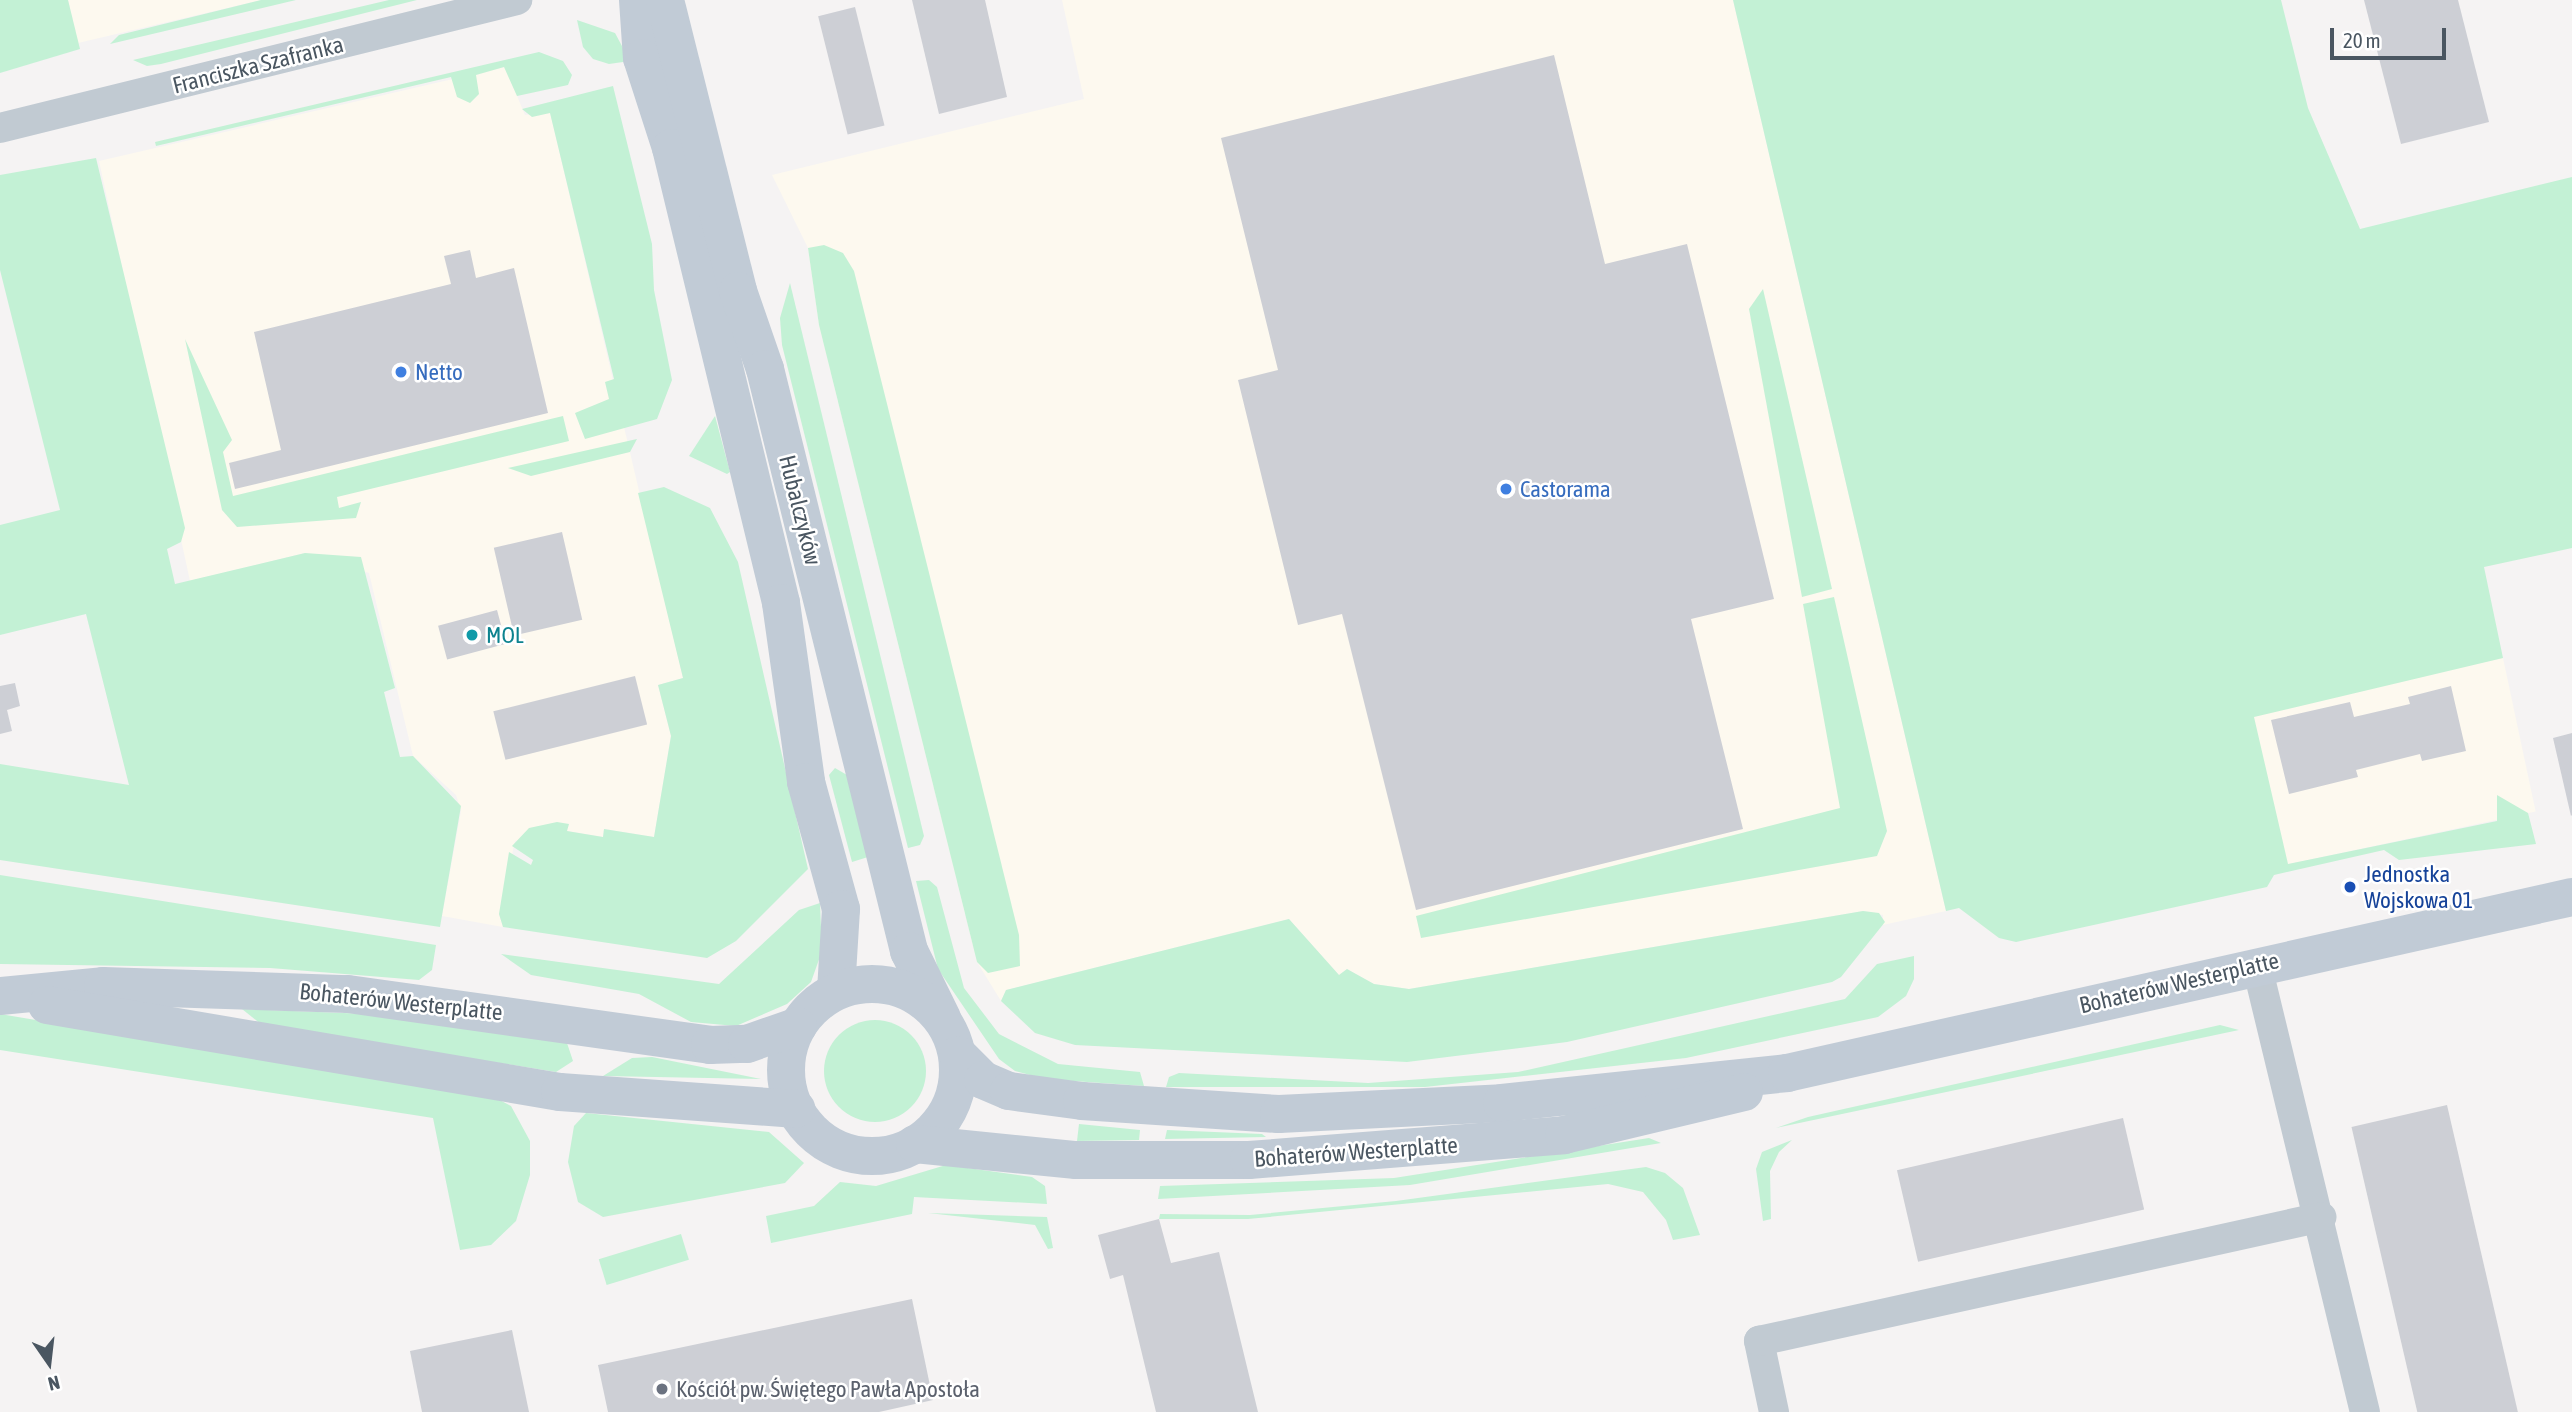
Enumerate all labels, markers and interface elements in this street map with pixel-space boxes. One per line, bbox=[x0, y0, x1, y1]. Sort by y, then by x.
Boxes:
scale bar bbox=[2334, 14, 2450, 58]
text: 20 m bbox=[2343, 28, 2381, 52]
street label: Franciszka Szafranka bbox=[170, 30, 346, 100]
place label: Netto bbox=[415, 358, 463, 386]
marker: Netto bbox=[393, 364, 409, 380]
street label: Hubalczyków bbox=[773, 452, 827, 568]
place label: Castorama bbox=[1520, 475, 1611, 503]
marker: Castorama bbox=[1498, 481, 1514, 497]
place label: MOL bbox=[486, 621, 524, 649]
marker: MOL bbox=[464, 627, 480, 643]
place label: Jednostka Wojskowa 01 bbox=[2364, 860, 2473, 914]
marker: Jednostka Wojskowa 01 bbox=[2342, 879, 2358, 895]
street label: Bohaterów Westerplatte bbox=[2077, 947, 2281, 1019]
street label: Bohaterów Westerplatte bbox=[298, 978, 504, 1026]
street label: Bohaterów Westerplatte bbox=[1253, 1131, 1459, 1173]
north arrow bbox=[14, 1328, 84, 1398]
text: N bbox=[46, 1371, 62, 1395]
place label: Kościół pw. Świętego Pawła Apostoła bbox=[676, 1375, 980, 1403]
marker: Kościół pw. Świętego Pawła Apostoła bbox=[654, 1381, 670, 1397]

